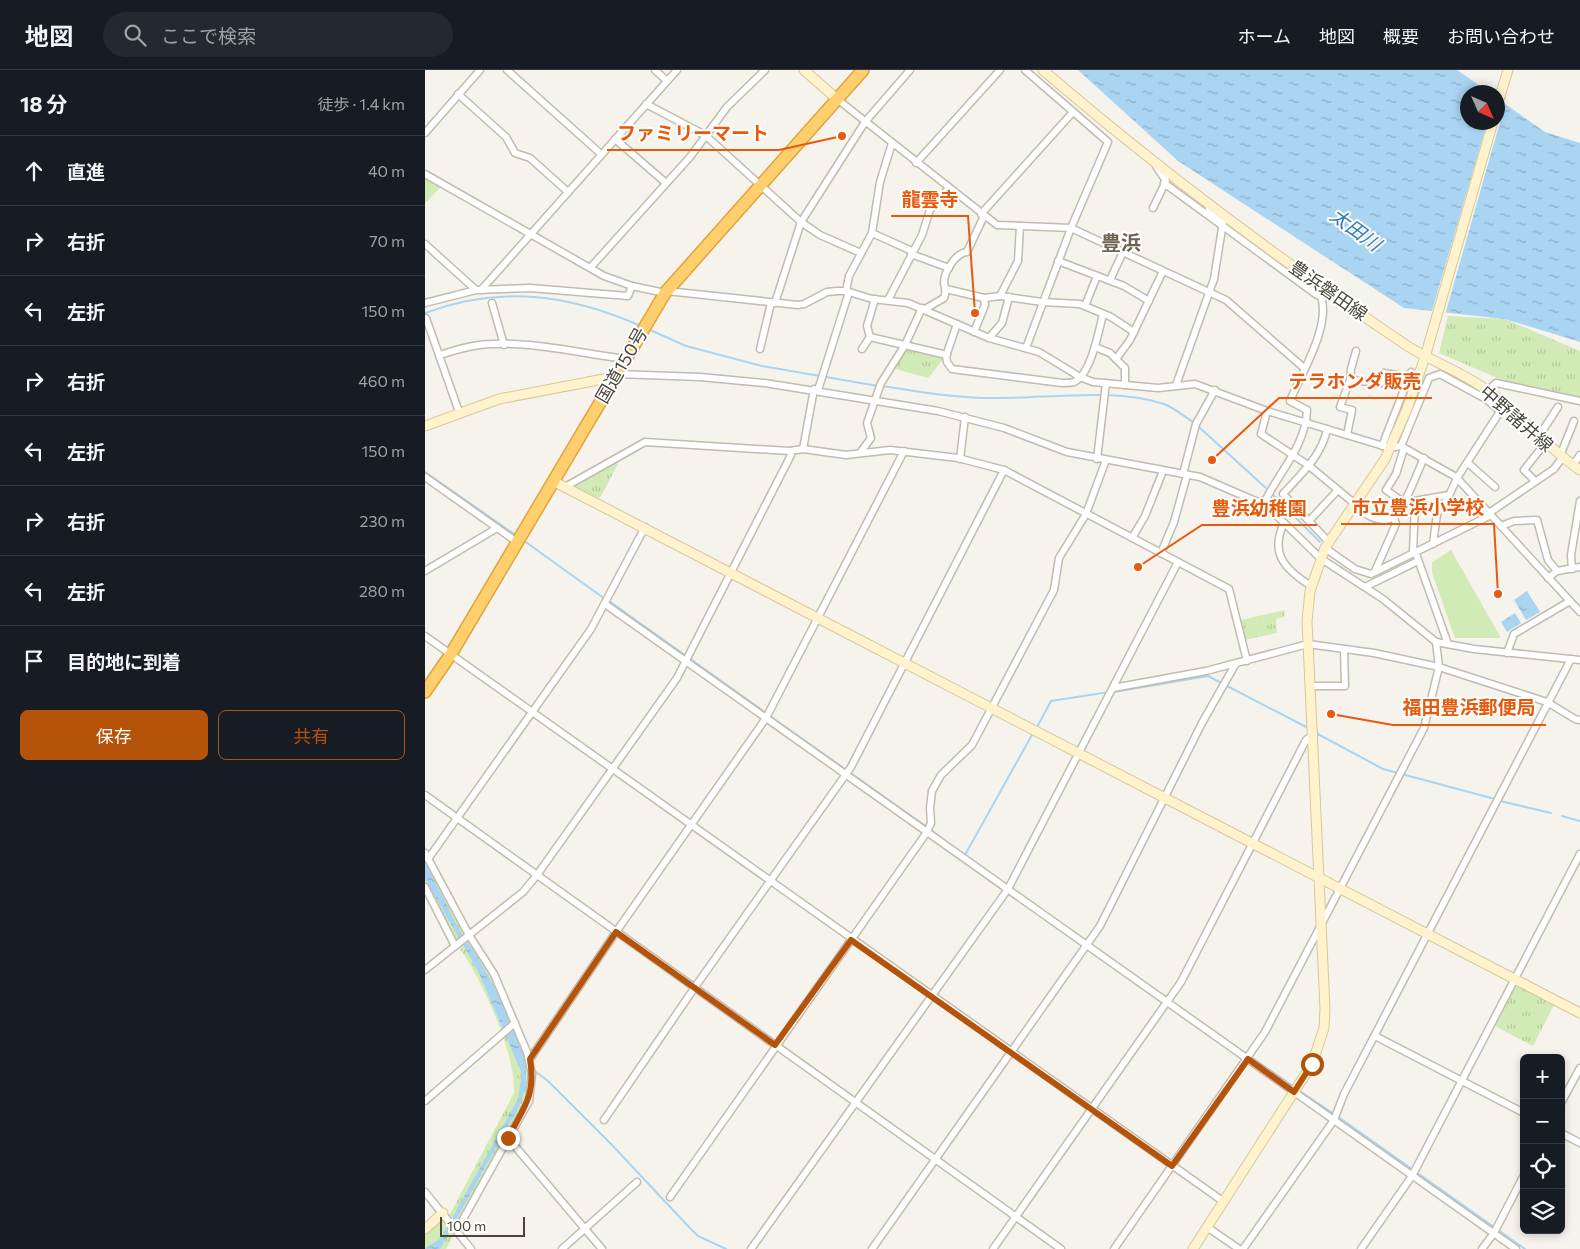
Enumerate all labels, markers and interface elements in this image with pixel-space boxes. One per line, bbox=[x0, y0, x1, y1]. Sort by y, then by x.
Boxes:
search box bbox=[103, 12, 453, 57]
text: 地図 bbox=[25, 21, 73, 50]
icon: search bbox=[121, 21, 149, 49]
text: ここで検索 bbox=[161, 24, 256, 47]
text: ホーム bbox=[1238, 25, 1291, 47]
text: 地図 bbox=[1319, 25, 1355, 47]
text: 概要 bbox=[1383, 25, 1419, 47]
text: お問い合わせ bbox=[1447, 25, 1555, 47]
north arrow bbox=[1460, 85, 1505, 130]
text: 18 分 bbox=[20, 91, 68, 116]
text: 徒歩 · 1.4 km bbox=[317, 94, 405, 113]
callout: ファミリーマート bbox=[607, 116, 779, 150]
text: ファミリーマート bbox=[617, 121, 769, 144]
icon: ahead bbox=[20, 157, 48, 185]
text: 直進 bbox=[67, 160, 105, 183]
text: 40 m bbox=[368, 161, 405, 180]
callout: 龍雲寺 bbox=[891, 182, 968, 216]
text: 龍雲寺 bbox=[901, 187, 959, 210]
water label: 太田川 bbox=[1326, 203, 1387, 256]
icon: right bbox=[20, 227, 48, 255]
text: 右折 bbox=[67, 230, 105, 253]
district label: 豊浜 bbox=[1101, 230, 1141, 254]
text: 70 m bbox=[369, 231, 405, 250]
street label: 豊浜磐田線 bbox=[1286, 255, 1372, 325]
icon: left bbox=[20, 297, 48, 325]
text: 左折 bbox=[67, 300, 105, 323]
text: 150 m bbox=[362, 301, 405, 320]
street label: 国道150号 bbox=[591, 323, 651, 407]
callout: テラホンダ販売 bbox=[1279, 364, 1432, 398]
icon: right bbox=[20, 367, 48, 395]
text: テラホンダ販売 bbox=[1288, 369, 1422, 392]
text: 右折 bbox=[67, 370, 105, 393]
text: 460 m bbox=[358, 371, 405, 390]
street label: 中野諸井線 bbox=[1476, 380, 1558, 456]
icon: left bbox=[20, 437, 48, 465]
text: 左折 bbox=[67, 440, 105, 463]
text: 150 m bbox=[362, 441, 405, 460]
callout: 市立豊浜小学校 bbox=[1341, 490, 1494, 524]
callout: 豊浜幼稚園 bbox=[1202, 491, 1317, 525]
text: 市立豊浜小学校 bbox=[1351, 495, 1485, 518]
text: 豊浜幼稚園 bbox=[1211, 496, 1307, 519]
icon: right bbox=[20, 507, 48, 535]
text: 右折 bbox=[67, 510, 105, 533]
text: 230 m bbox=[360, 511, 405, 530]
icon: left bbox=[20, 577, 48, 605]
text: 左折 bbox=[67, 580, 105, 603]
text: 280 m bbox=[359, 581, 405, 600]
icon: arrive bbox=[20, 647, 48, 675]
text: 目的地に到着 bbox=[67, 650, 181, 673]
callout: 福田豊浜郵便局 bbox=[1393, 691, 1546, 725]
text: 福田豊浜郵便局 bbox=[1402, 695, 1536, 718]
button: 保存 bbox=[20, 710, 208, 760]
button: 共有 bbox=[218, 710, 405, 760]
route start bbox=[1301, 1053, 1324, 1076]
map controls bbox=[1520, 1054, 1565, 1234]
button: + bbox=[1520, 1054, 1565, 1099]
button: − bbox=[1520, 1099, 1565, 1144]
route end bbox=[497, 1127, 520, 1150]
button: locate bbox=[1520, 1144, 1565, 1189]
button: layers bbox=[1520, 1189, 1565, 1234]
scale bar bbox=[440, 1214, 525, 1237]
text: 100 m bbox=[447, 1217, 486, 1234]

